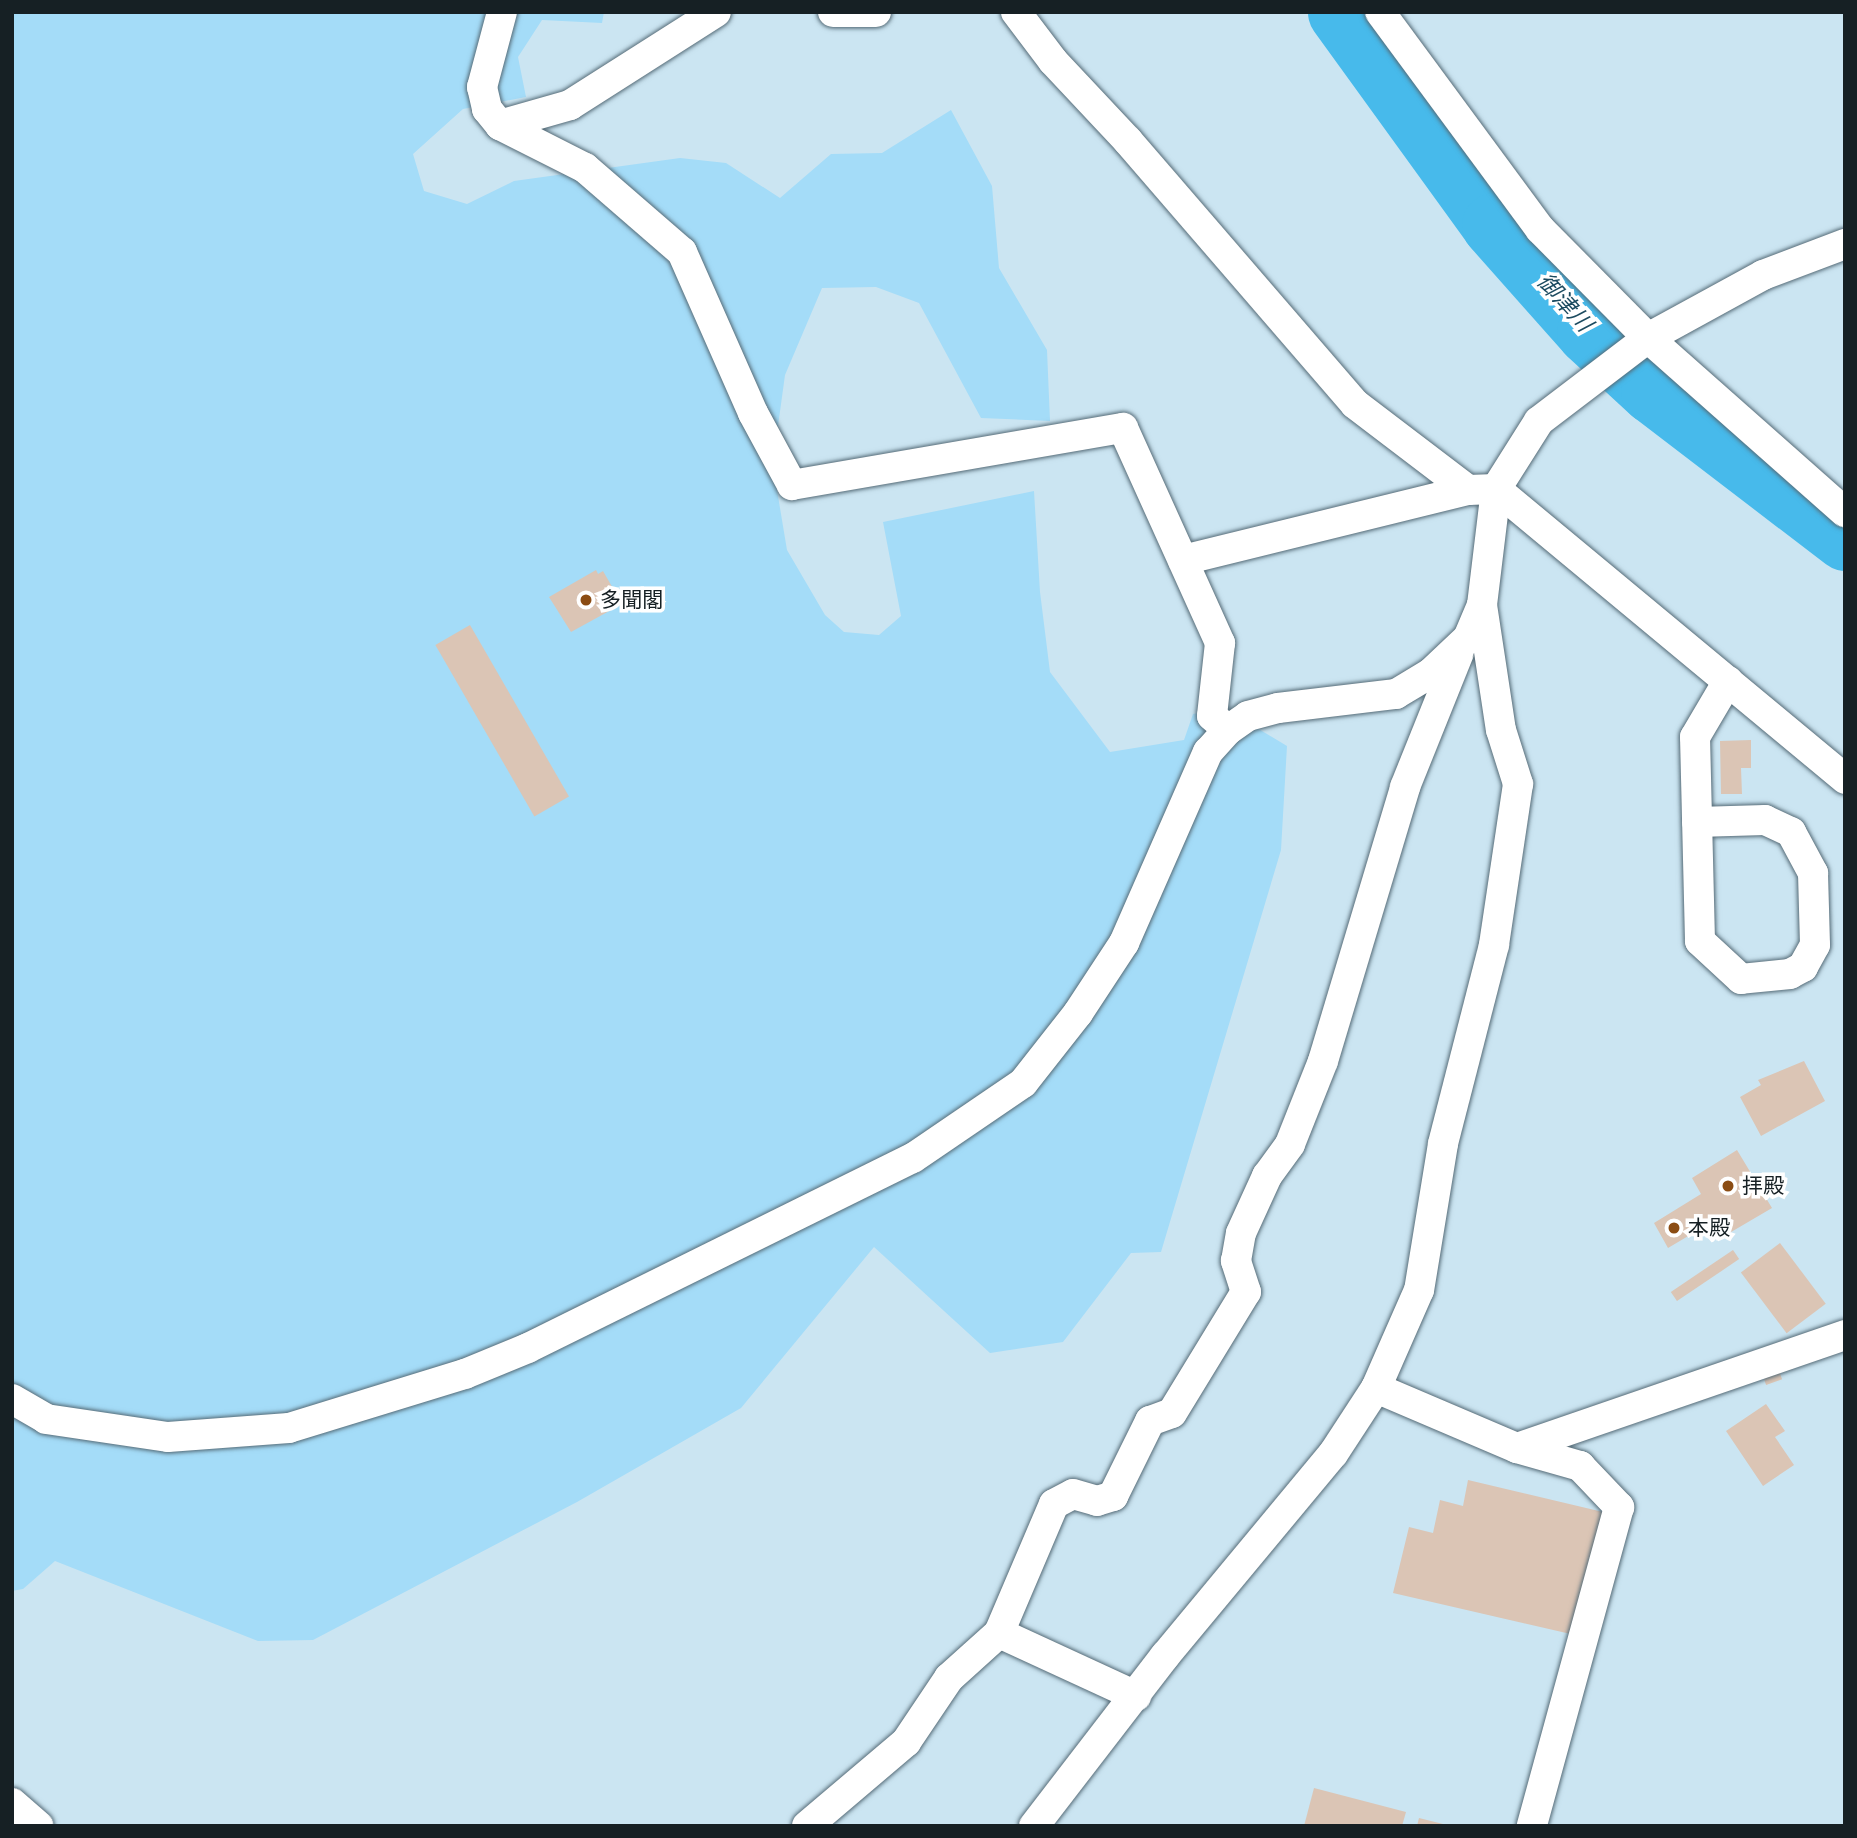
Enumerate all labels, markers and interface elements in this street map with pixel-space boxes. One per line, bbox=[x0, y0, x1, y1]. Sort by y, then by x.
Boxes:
water label: 御津川 bbox=[1531, 268, 1597, 338]
place label: 多聞閣 bbox=[600, 587, 663, 613]
marker: 多聞閣 bbox=[578, 592, 594, 608]
place label: 拝殿 bbox=[1742, 1173, 1784, 1199]
marker: 拝殿 bbox=[1720, 1178, 1736, 1194]
place label: 本殿 bbox=[1688, 1215, 1730, 1241]
marker: 本殿 bbox=[1666, 1220, 1682, 1236]

